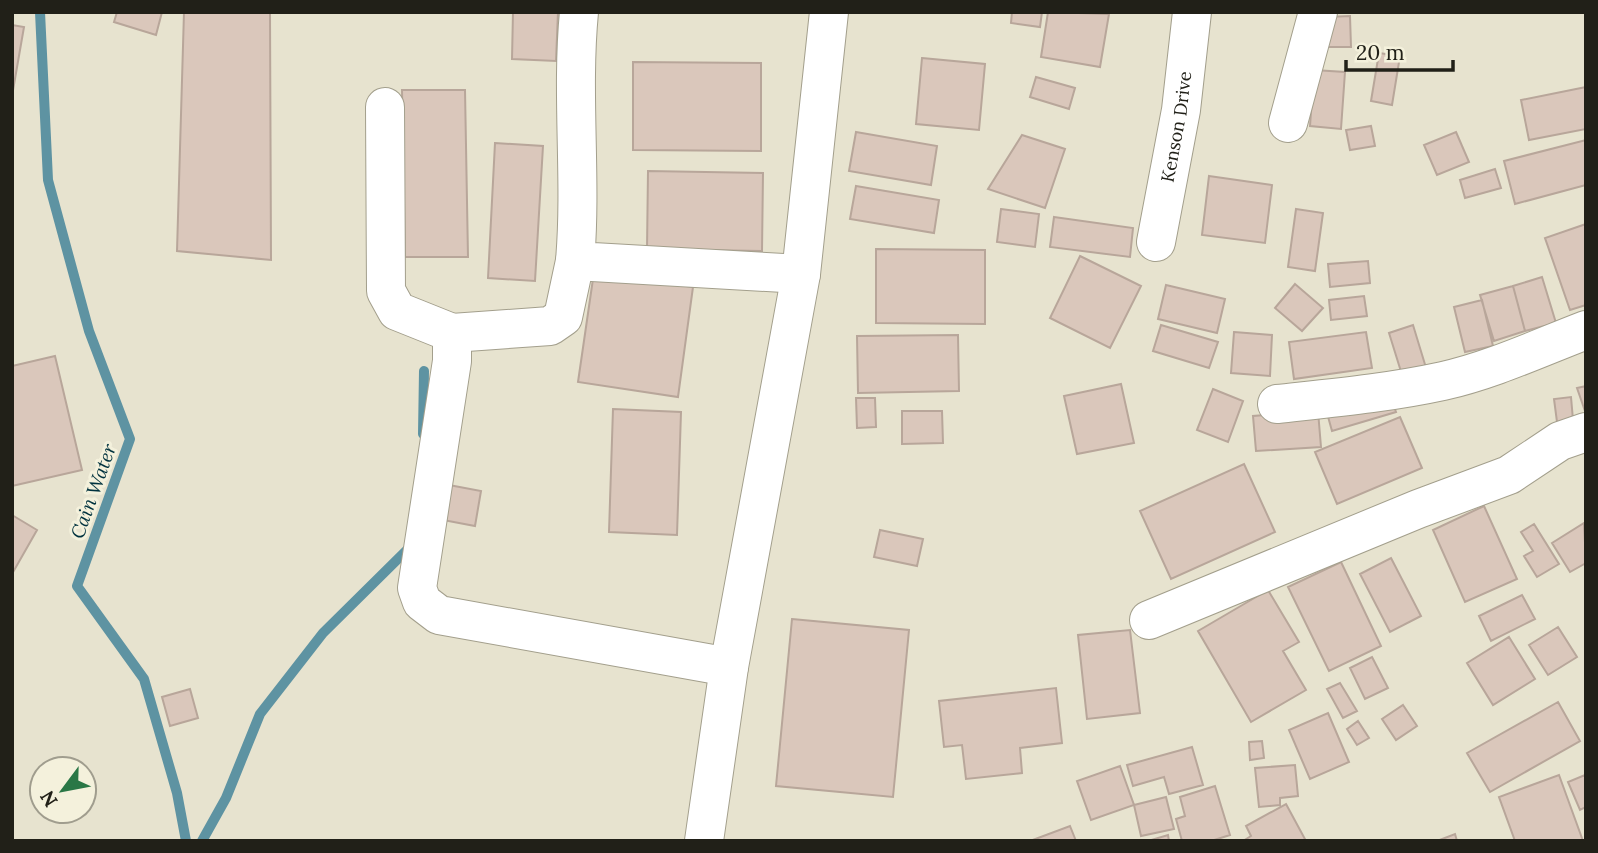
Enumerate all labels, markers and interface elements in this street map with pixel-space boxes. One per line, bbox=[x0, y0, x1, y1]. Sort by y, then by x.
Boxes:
scale bar bbox=[1346, 28, 1453, 72]
text: 20 m bbox=[1356, 39, 1405, 66]
street label: Kenson Drive bbox=[1156, 70, 1196, 184]
water label: Cain Water bbox=[65, 440, 121, 542]
north arrow bbox=[28, 755, 98, 825]
text: N bbox=[34, 786, 63, 812]

